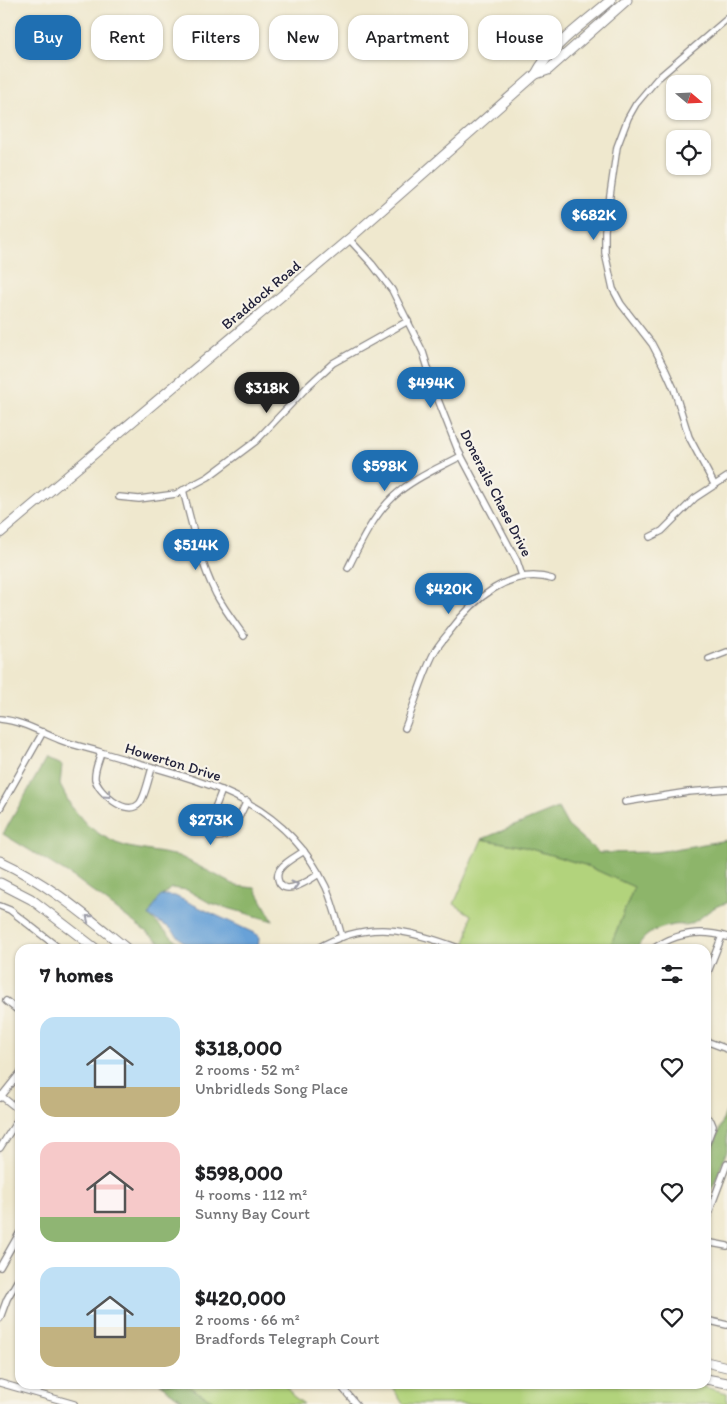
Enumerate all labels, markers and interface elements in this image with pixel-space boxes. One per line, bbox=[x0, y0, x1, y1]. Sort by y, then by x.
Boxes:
chip: Buy bbox=[15, 15, 81, 60]
chip: Rent bbox=[91, 15, 163, 60]
chip: Filters bbox=[173, 15, 259, 60]
chip: New bbox=[269, 15, 338, 60]
chip: Apartment bbox=[348, 15, 468, 60]
chip: House bbox=[478, 15, 562, 60]
north arrow bbox=[666, 75, 711, 120]
map controls bbox=[666, 75, 711, 175]
button: locate bbox=[666, 130, 711, 175]
pin: $682K bbox=[559, 198, 629, 241]
text: $682K bbox=[572, 205, 616, 224]
street label: Braddock Road bbox=[218, 257, 304, 333]
pin: $494K bbox=[396, 366, 466, 409]
pin: $318K bbox=[232, 372, 302, 414]
text: $494K bbox=[408, 373, 454, 392]
text: $318K bbox=[245, 378, 289, 397]
street label: Donerails Chase Drive bbox=[456, 426, 536, 560]
pin: $598K bbox=[350, 450, 420, 492]
text: $598K bbox=[363, 456, 407, 475]
pin: $514K bbox=[161, 528, 231, 571]
text: $514K bbox=[174, 535, 218, 554]
pin: $420K bbox=[414, 572, 484, 615]
text: $420K bbox=[426, 579, 472, 598]
street label: Howerton Drive bbox=[123, 739, 223, 785]
one-way arrow bbox=[103, 790, 112, 799]
pin: $273K bbox=[176, 804, 246, 846]
text: $273K bbox=[189, 810, 233, 829]
one-way arrow bbox=[290, 881, 299, 891]
one-way arrow bbox=[86, 916, 95, 924]
icon: filters bbox=[658, 960, 686, 988]
text: 7 homes bbox=[40, 962, 114, 987]
text: $318,000 bbox=[195, 1035, 282, 1060]
icon: home bbox=[80, 1037, 140, 1097]
icon: heart bbox=[658, 1053, 686, 1081]
text: 2 rooms · 52 m² bbox=[195, 1060, 300, 1079]
text: Unbridleds Song Place bbox=[195, 1079, 348, 1098]
text: $598,000 bbox=[195, 1160, 283, 1185]
icon: home bbox=[80, 1162, 140, 1222]
icon: heart bbox=[658, 1178, 686, 1206]
text: 4 rooms · 112 m² bbox=[195, 1185, 307, 1204]
text: Sunny Bay Court bbox=[195, 1204, 310, 1223]
text: $420,000 bbox=[195, 1285, 286, 1310]
icon: home bbox=[80, 1287, 140, 1347]
icon: heart bbox=[658, 1303, 686, 1331]
text: 2 rooms · 66 m² bbox=[195, 1310, 300, 1329]
text: Bradfords Telegraph Court bbox=[195, 1329, 380, 1348]

